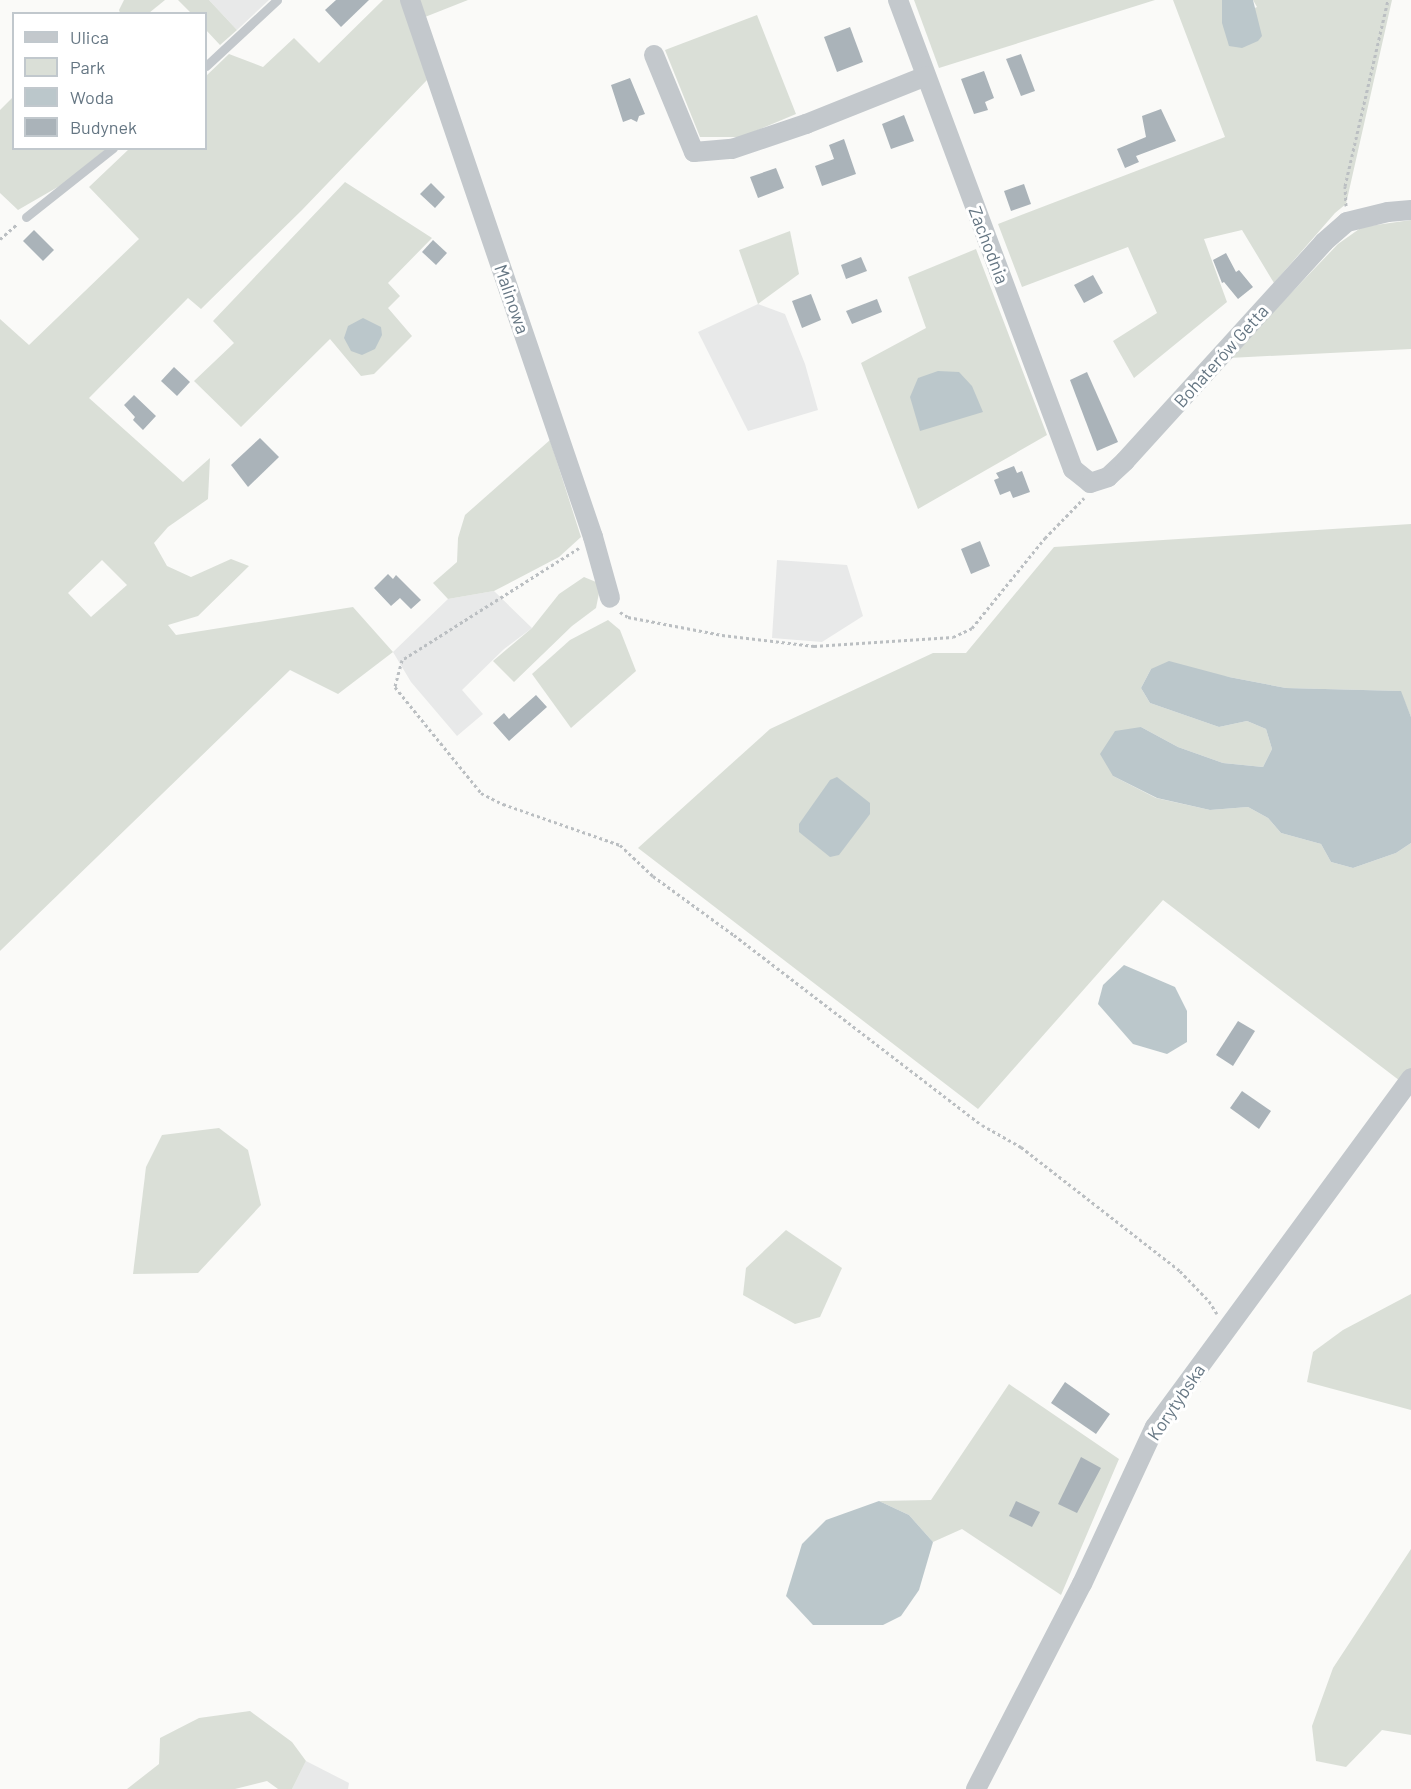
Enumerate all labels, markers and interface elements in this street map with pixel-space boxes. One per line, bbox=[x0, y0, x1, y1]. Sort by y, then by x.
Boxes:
legend bbox=[12, 12, 207, 150]
text: Ulica bbox=[70, 26, 109, 48]
text: Park bbox=[70, 56, 105, 78]
text: Woda bbox=[70, 86, 114, 108]
text: Budynek bbox=[70, 116, 137, 138]
street label: Zachodnia bbox=[964, 203, 1014, 287]
street label: Malinowa bbox=[490, 262, 534, 336]
street label: Bohaterów Getta bbox=[1169, 300, 1273, 412]
street label: Korytybska bbox=[1143, 1360, 1209, 1444]

